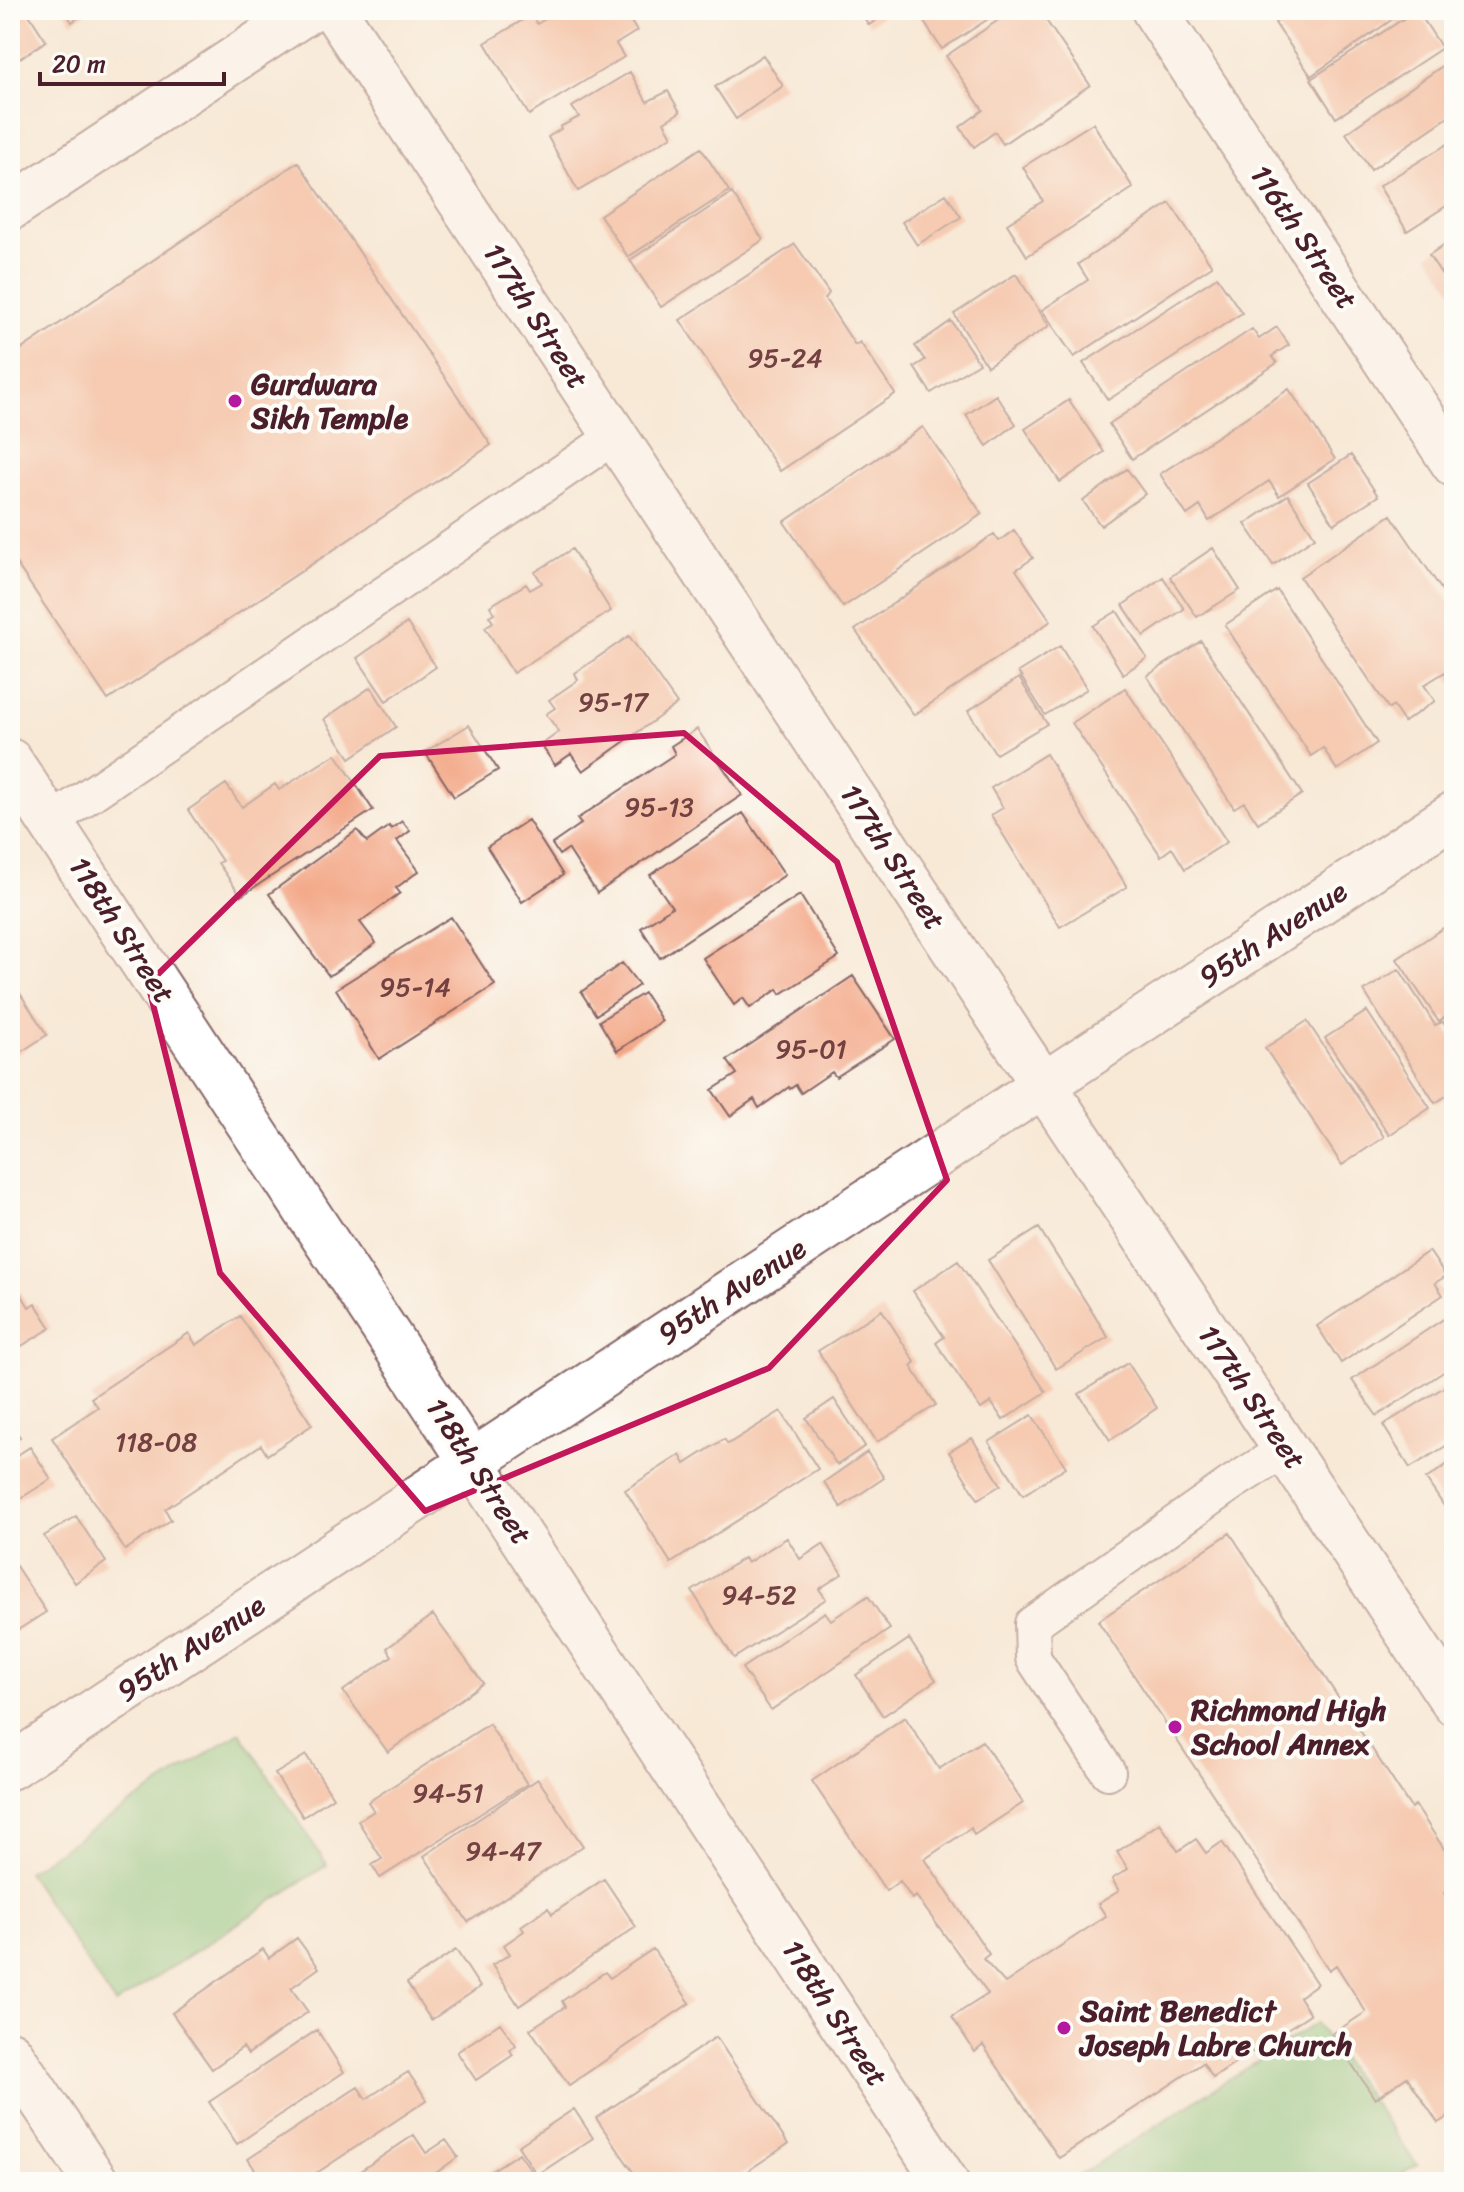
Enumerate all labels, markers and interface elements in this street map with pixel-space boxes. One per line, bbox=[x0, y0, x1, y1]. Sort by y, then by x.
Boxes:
scale bar bbox=[40, 36, 224, 86]
text: 20 m bbox=[52, 43, 106, 85]
street label: 116th Street bbox=[1235, 153, 1373, 321]
street label: 117th Street bbox=[468, 231, 604, 401]
house number: 95-24 bbox=[747, 335, 823, 381]
place label: Gurdwara Sikh Temple bbox=[250, 357, 409, 445]
marker: Gurdwara Sikh Temple bbox=[226, 392, 244, 410]
house number: 95-17 bbox=[578, 679, 650, 725]
street label: 117th Street bbox=[825, 772, 961, 942]
house number: 95-13 bbox=[624, 784, 694, 830]
street label: 118th Street bbox=[54, 845, 190, 1015]
street label: 95th Avenue bbox=[1187, 865, 1359, 1003]
house number: 95-14 bbox=[379, 964, 451, 1010]
house number: 95-01 bbox=[775, 1026, 847, 1072]
street label: 95th Avenue bbox=[646, 1222, 818, 1360]
street label: 117th Street bbox=[1183, 1313, 1321, 1481]
street label: 118th Street bbox=[411, 1386, 547, 1556]
house number: 118-08 bbox=[115, 1419, 197, 1465]
house number: 94-52 bbox=[721, 1572, 797, 1618]
street label: 95th Avenue bbox=[105, 1579, 277, 1717]
place label: Richmond High School Annex bbox=[1190, 1683, 1387, 1771]
marker: Richmond High School Annex bbox=[1166, 1718, 1184, 1736]
house number: 94-51 bbox=[412, 1770, 484, 1816]
house number: 94-47 bbox=[465, 1828, 543, 1874]
street label: 118th Street bbox=[767, 1928, 903, 2098]
place label: Saint Benedict Joseph Labre Church bbox=[1078, 1984, 1353, 2072]
marker: Saint Benedict Joseph Labre Church bbox=[1055, 2019, 1073, 2037]

